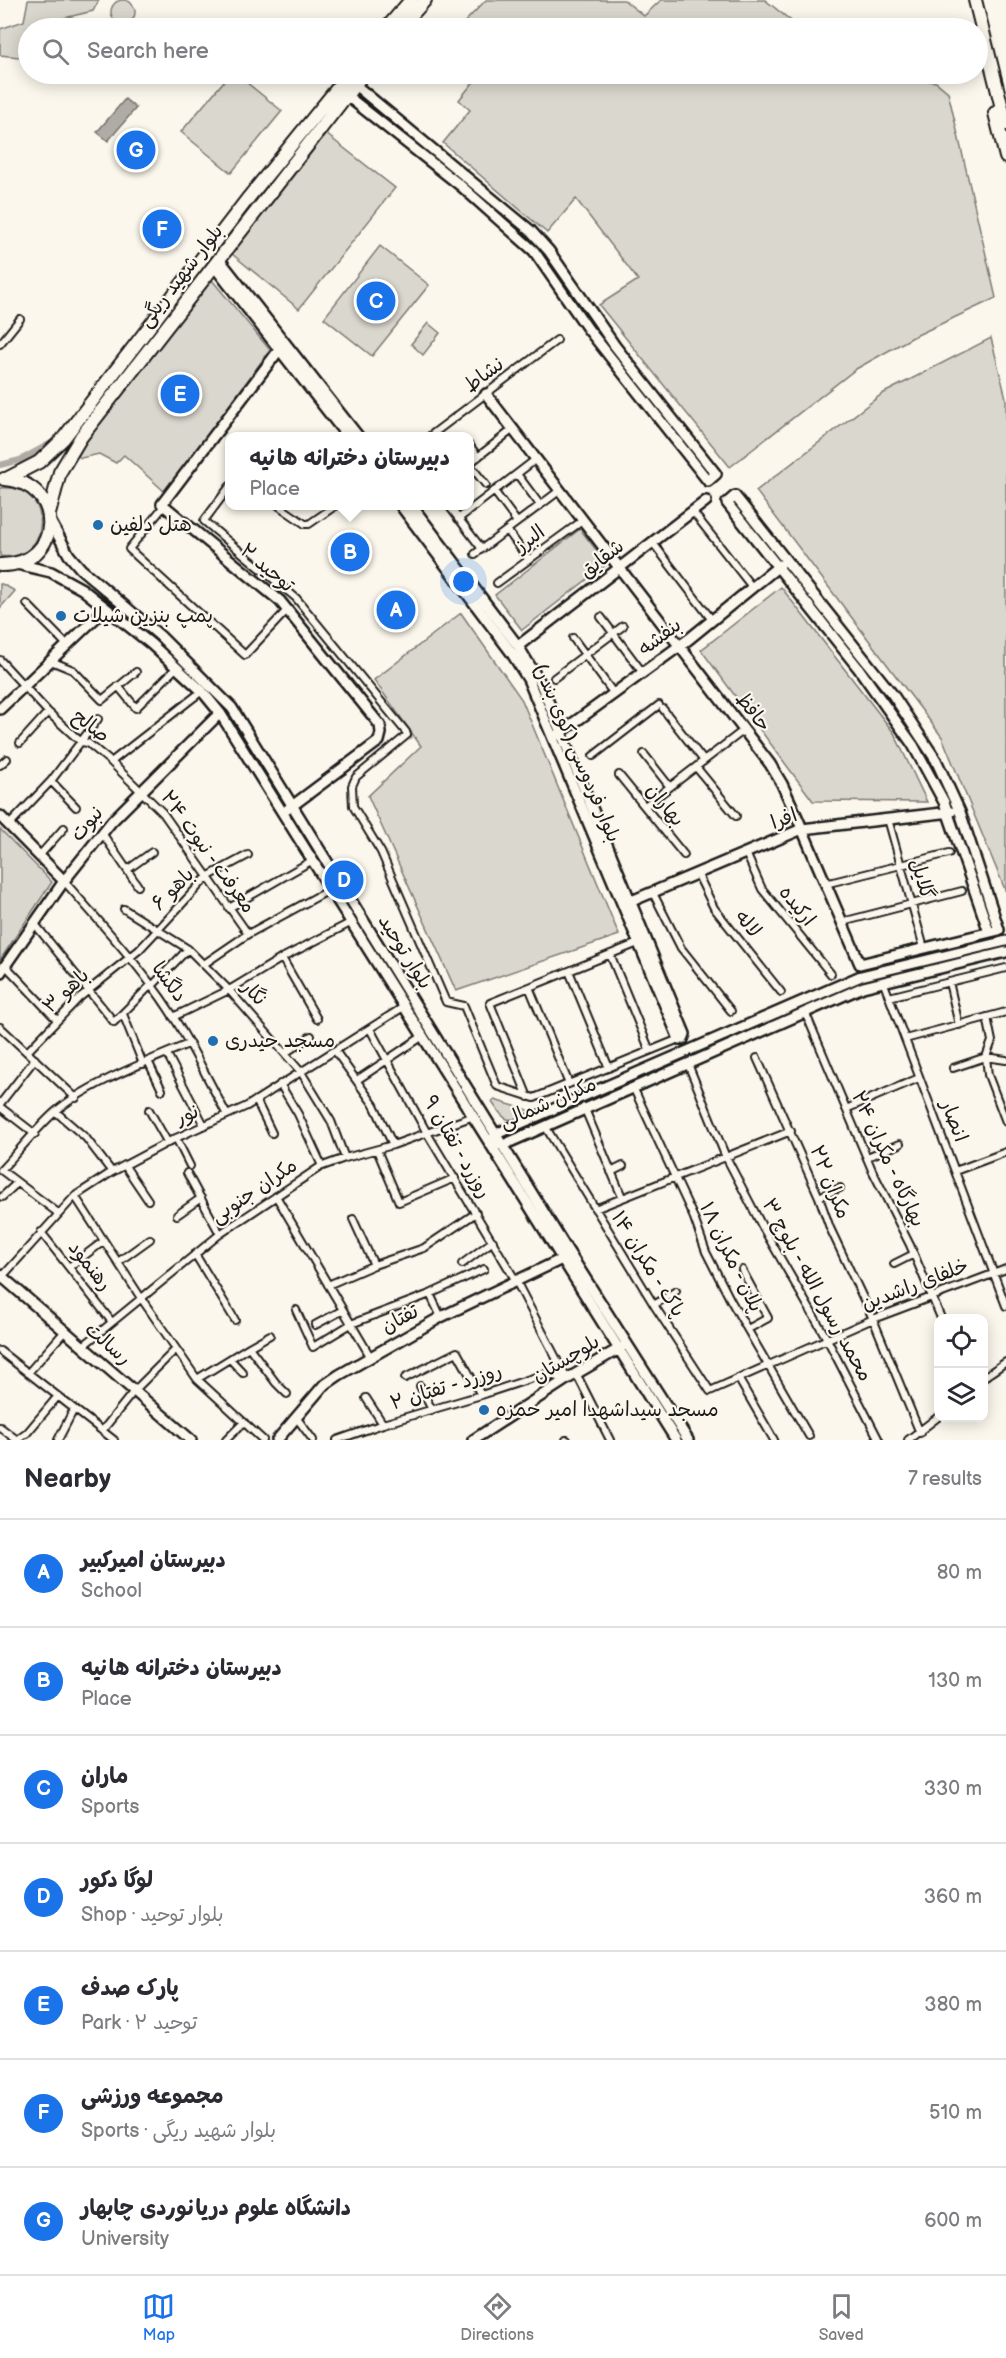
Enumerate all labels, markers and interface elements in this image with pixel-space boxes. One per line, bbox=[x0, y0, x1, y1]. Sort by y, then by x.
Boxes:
search box bbox=[18, 18, 988, 84]
icon: search bbox=[39, 35, 72, 68]
text: Search here bbox=[87, 38, 209, 65]
pin: G bbox=[116, 128, 156, 172]
pin: F bbox=[142, 206, 182, 252]
street label: بلوار شهید ریگی bbox=[133, 220, 229, 332]
pin: C bbox=[356, 278, 395, 324]
street label: نشاط bbox=[459, 352, 509, 398]
pin: E bbox=[160, 372, 200, 416]
popup bbox=[225, 432, 474, 510]
text: دبیرستان دخترانه هانیه bbox=[249, 445, 450, 472]
text: Place bbox=[249, 477, 300, 501]
place label: هتل دلفین bbox=[110, 513, 192, 537]
marker: هتل دلفین bbox=[91, 518, 105, 532]
street label: البرز bbox=[509, 520, 550, 559]
pin: B bbox=[330, 530, 370, 574]
street label: شقایق bbox=[575, 534, 629, 584]
street label: توحید ۲ bbox=[235, 538, 299, 598]
your location bbox=[449, 567, 478, 596]
pin: A bbox=[376, 588, 416, 632]
place label: پمپ بنزین شیلات bbox=[73, 604, 213, 628]
marker: پمپ بنزین شیلات bbox=[54, 609, 68, 623]
street label: بنفشه bbox=[634, 613, 686, 661]
street label: بلوار فردوسی (کوی بندر) bbox=[528, 660, 626, 846]
street label: حافظ bbox=[730, 687, 776, 737]
street label: صالح bbox=[67, 704, 114, 749]
street label: بهاران bbox=[640, 779, 690, 831]
street label: معرفت - نبوت ۲۴ bbox=[155, 786, 261, 918]
street label: نبوت bbox=[65, 802, 109, 846]
street label: افرا bbox=[767, 803, 801, 835]
street label: گلایل bbox=[905, 856, 939, 902]
pin: D bbox=[324, 858, 364, 902]
street label: باهو ۶ bbox=[147, 863, 199, 915]
street label: ارکیده bbox=[774, 881, 820, 931]
street label: لاله bbox=[730, 906, 766, 942]
street label: بلوار توحید bbox=[373, 910, 437, 994]
street label: دلگشا bbox=[146, 957, 192, 1007]
street label: باهو ۳ bbox=[38, 963, 94, 1019]
street label: نگار bbox=[235, 974, 272, 1011]
place label: مسجد حیدری bbox=[225, 1029, 335, 1053]
marker: مسجد حیدری bbox=[206, 1034, 220, 1048]
street label: مکران شمالی bbox=[496, 1072, 600, 1134]
street label: بهارگاه - مکران ۲۴ bbox=[846, 1087, 930, 1231]
street label: روزرد - تفتان ۹ bbox=[418, 1091, 496, 1203]
street label: انصار bbox=[934, 1095, 973, 1145]
street label: نور bbox=[171, 1099, 202, 1131]
street label: مکران ۲۲ bbox=[804, 1142, 856, 1222]
street label: مکران جنوبی bbox=[206, 1153, 302, 1230]
street label: محمد رسول الله - بلوچ ۳ bbox=[756, 1194, 877, 1386]
street label: پلان - مکران ۱۸ bbox=[694, 1198, 768, 1316]
street label: پاک - مکران ۱۴ bbox=[606, 1207, 690, 1321]
street label: رهنمود bbox=[63, 1236, 117, 1296]
street label: خلفای راشدین bbox=[858, 1254, 972, 1316]
street label: تفتان bbox=[377, 1299, 423, 1339]
map controls bbox=[934, 1314, 988, 1422]
button: locate bbox=[934, 1314, 988, 1368]
street label: رسالت bbox=[80, 1317, 136, 1371]
street label: بلوچستان bbox=[528, 1329, 605, 1389]
street label: روزرد - تفتان ۲ bbox=[387, 1359, 505, 1415]
button: layers bbox=[934, 1368, 988, 1422]
place label: مسجد سیداشهدا امیر حمزه bbox=[496, 1398, 719, 1422]
marker: مسجد سیداشهدا امیر حمزه bbox=[477, 1403, 491, 1417]
text: Nearby bbox=[24, 1464, 111, 1495]
text: 7 results bbox=[908, 1467, 982, 1491]
text: دبیرستان امیرکبیر bbox=[81, 1547, 226, 1574]
text: A bbox=[37, 1561, 50, 1585]
text: 80 m bbox=[937, 1561, 982, 1585]
text: School bbox=[81, 1579, 142, 1603]
text: دبیرستان دخترانه هانیه bbox=[81, 1655, 282, 1682]
text: B bbox=[36, 1669, 51, 1693]
text: 130 m bbox=[928, 1669, 982, 1693]
text: Place bbox=[81, 1687, 132, 1711]
text: ماران bbox=[81, 1763, 128, 1790]
text: C bbox=[36, 1777, 51, 1801]
text: 330 m bbox=[924, 1777, 982, 1801]
text: Sports bbox=[81, 1795, 139, 1819]
text: لوگا دکور bbox=[81, 1867, 153, 1894]
text: D bbox=[37, 1885, 50, 1909]
text: 360 m bbox=[924, 1885, 982, 1909]
text: Shop · بلوار توحید bbox=[81, 1903, 224, 1927]
text: پارک صدف bbox=[81, 1975, 179, 2002]
text: E bbox=[37, 1993, 50, 2017]
text: 380 m bbox=[924, 1993, 982, 2017]
text: Park · توحید ۲ bbox=[81, 2011, 197, 2035]
text: مجموعه ورزشی bbox=[81, 2083, 224, 2110]
text: F bbox=[37, 2101, 50, 2125]
text: 510 m bbox=[929, 2101, 982, 2125]
text: Sports · بلوار شهید ریگی bbox=[81, 2119, 276, 2143]
text: دانشگاه علوم دریانوردی چابهار bbox=[81, 2195, 351, 2222]
text: G bbox=[36, 2209, 51, 2233]
text: 600 m bbox=[924, 2209, 982, 2233]
text: University bbox=[81, 2227, 169, 2251]
tab: Map bbox=[142, 2290, 175, 2345]
tab: Directions bbox=[460, 2290, 534, 2345]
tab: Saved bbox=[819, 2290, 864, 2345]

